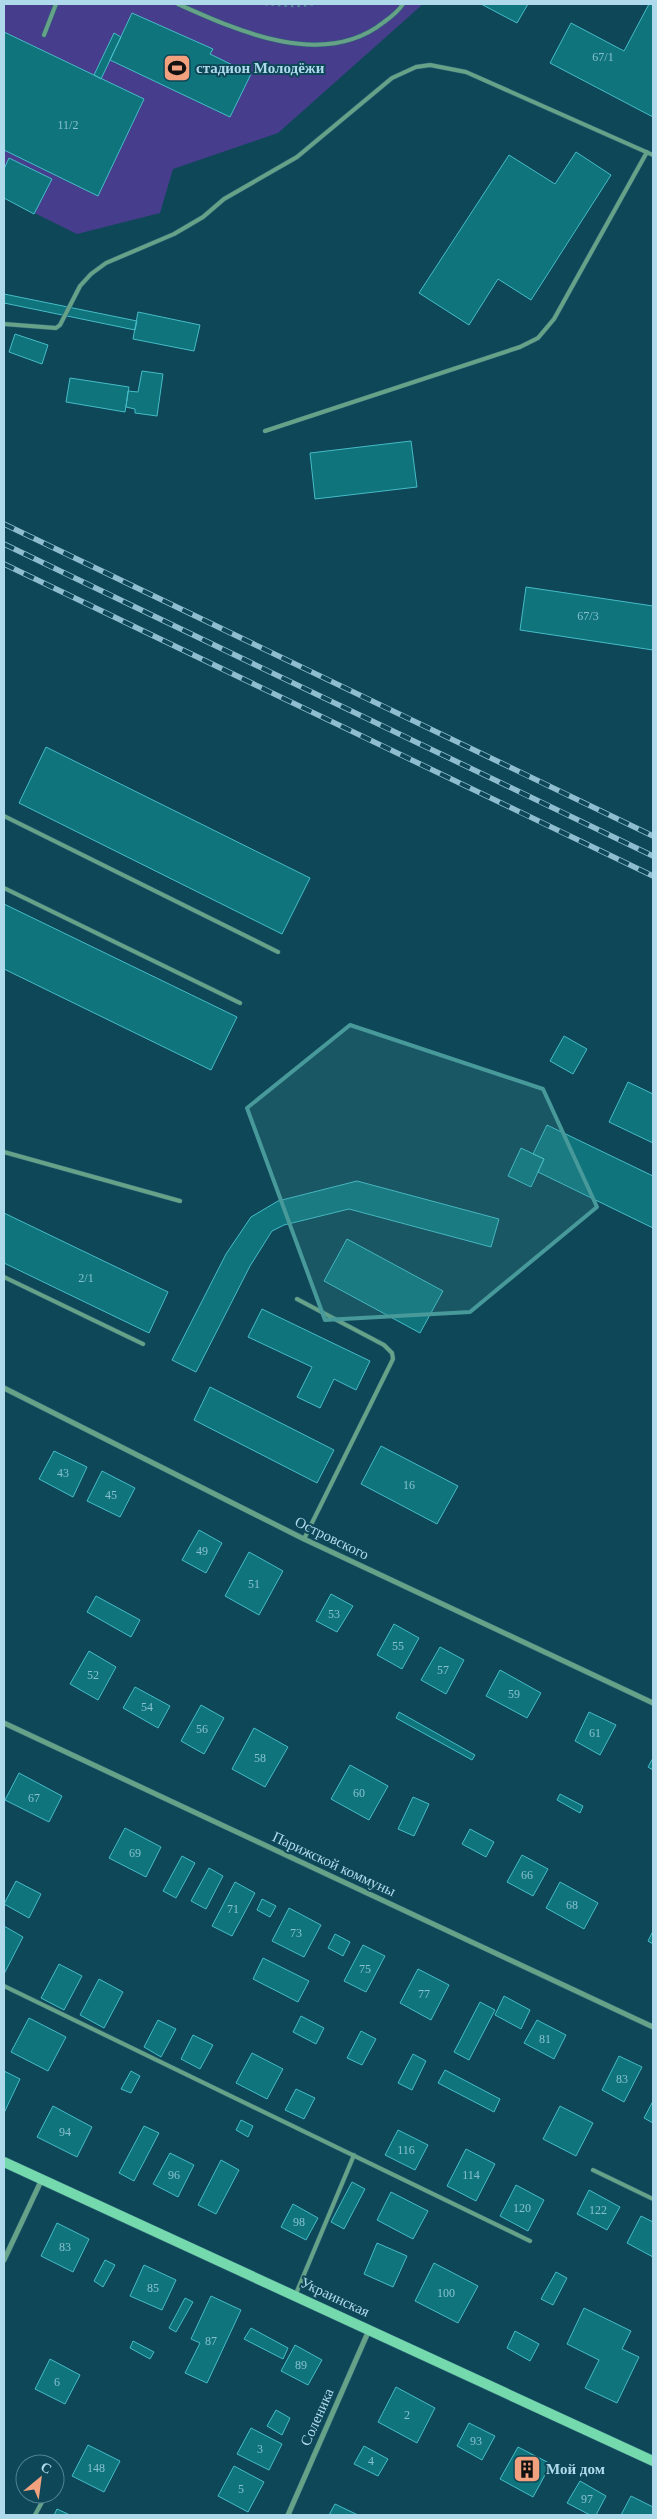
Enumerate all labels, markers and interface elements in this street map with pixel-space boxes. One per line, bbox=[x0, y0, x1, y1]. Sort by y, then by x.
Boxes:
house number: 67/1 bbox=[592, 50, 614, 64]
sports icon: стадион Молодёжи bbox=[162, 53, 192, 83]
place label: стадион Молодёжи bbox=[196, 60, 325, 76]
house number: 11/2 bbox=[58, 118, 78, 132]
house number: 67/3 bbox=[577, 609, 599, 623]
house number: 2/1 bbox=[78, 1271, 94, 1285]
house number: 43 bbox=[57, 1466, 69, 1480]
house number: 16 bbox=[403, 1478, 415, 1492]
house number: 45 bbox=[105, 1488, 117, 1502]
street label: Островского bbox=[292, 1513, 372, 1563]
house number: 49 bbox=[196, 1544, 208, 1558]
house number: 51 bbox=[248, 1577, 260, 1591]
house number: 53 bbox=[328, 1607, 340, 1621]
house number: 55 bbox=[392, 1639, 404, 1653]
house number: 57 bbox=[437, 1663, 449, 1677]
house number: 52 bbox=[87, 1668, 99, 1682]
house number: 59 bbox=[508, 1687, 520, 1701]
house number: 54 bbox=[141, 1700, 153, 1714]
house number: 56 bbox=[196, 1722, 208, 1736]
house number: 61 bbox=[589, 1726, 601, 1740]
house number: 58 bbox=[254, 1751, 266, 1765]
house number: 60 bbox=[353, 1786, 365, 1800]
house number: 67 bbox=[28, 1791, 40, 1805]
street label: Парижской коммуны bbox=[270, 1828, 398, 1900]
house number: 69 bbox=[129, 1846, 141, 1860]
house number: 66 bbox=[521, 1868, 533, 1882]
house number: 68 bbox=[566, 1898, 578, 1912]
house number: 71 bbox=[227, 1902, 239, 1916]
house number: 73 bbox=[290, 1926, 302, 1940]
house number: 75 bbox=[359, 1962, 371, 1976]
house number: 77 bbox=[418, 1987, 430, 2001]
house number: 81 bbox=[539, 2032, 551, 2046]
house number: 83 bbox=[616, 2072, 628, 2086]
house number: 94 bbox=[59, 2125, 71, 2139]
house number: 116 bbox=[397, 2143, 415, 2157]
house number: 96 bbox=[168, 2168, 180, 2182]
house number: 114 bbox=[462, 2168, 480, 2182]
house number: 120 bbox=[513, 2201, 531, 2215]
house number: 122 bbox=[589, 2203, 607, 2217]
house number: 98 bbox=[293, 2215, 305, 2229]
house number: 83 bbox=[59, 2240, 71, 2254]
street label: Украинская bbox=[298, 2274, 372, 2320]
house number: 85 bbox=[147, 2281, 159, 2295]
house number: 100 bbox=[437, 2286, 455, 2300]
house number: 87 bbox=[205, 2334, 217, 2348]
house number: 89 bbox=[295, 2358, 307, 2372]
house number: 6 bbox=[54, 2375, 60, 2389]
street label: Соленика bbox=[297, 2385, 337, 2448]
house number: 2 bbox=[404, 2408, 410, 2422]
house number: 93 bbox=[470, 2434, 482, 2448]
house number: 3 bbox=[257, 2442, 263, 2456]
north arrow bbox=[15, 2454, 65, 2504]
house number: 4 bbox=[368, 2454, 374, 2468]
building icon: Мой дом bbox=[512, 2454, 542, 2484]
text: С bbox=[38, 2459, 54, 2477]
house number: 148 bbox=[87, 2461, 105, 2475]
place label: Мой дом bbox=[546, 2461, 605, 2477]
house number: 5 bbox=[238, 2482, 244, 2496]
house number: 97 bbox=[581, 2492, 593, 2506]

